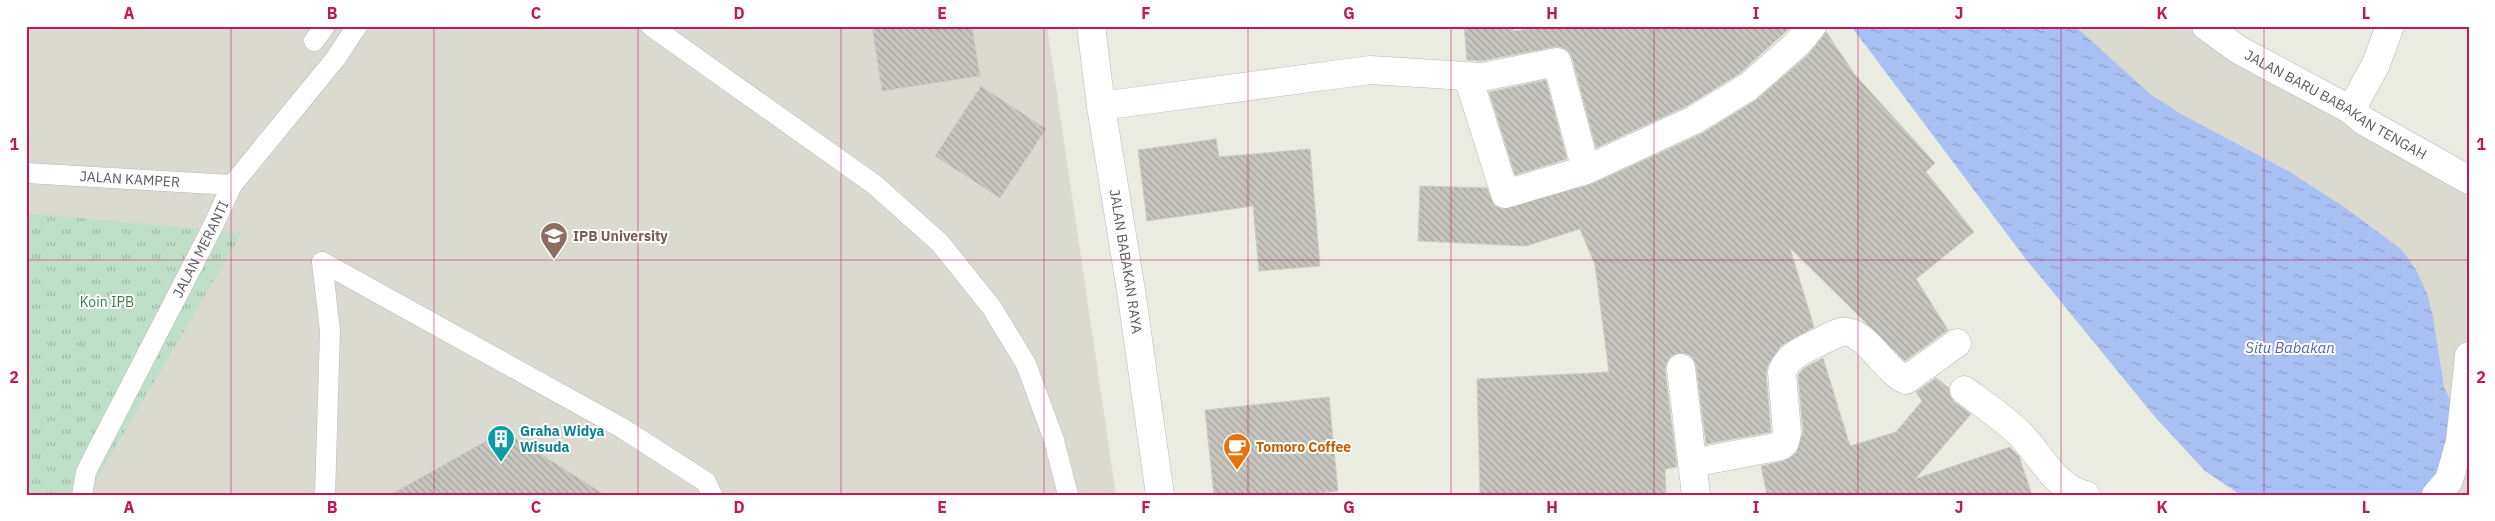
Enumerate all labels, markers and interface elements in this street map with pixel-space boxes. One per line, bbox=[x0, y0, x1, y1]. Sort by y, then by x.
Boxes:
text: A bbox=[124, 3, 135, 23]
text: B bbox=[327, 3, 338, 23]
text: C bbox=[531, 3, 541, 23]
text: D bbox=[733, 3, 745, 23]
text: E bbox=[937, 3, 947, 23]
text: F bbox=[1141, 3, 1151, 23]
text: G bbox=[1343, 3, 1355, 23]
text: H bbox=[1546, 3, 1558, 23]
text: I bbox=[1753, 3, 1760, 23]
text: J bbox=[1955, 3, 1963, 23]
text: K bbox=[2156, 3, 2168, 23]
text: L bbox=[2362, 3, 2370, 23]
street label: JALAN BARU BABAKAN TENGAH bbox=[2242, 46, 2430, 163]
text: 1 bbox=[9, 134, 19, 154]
text: 1 bbox=[2476, 134, 2486, 154]
street label: JALAN KAMPER bbox=[79, 167, 180, 191]
street label: JALAN BABAKAN RAYA bbox=[1106, 188, 1146, 335]
street label: JALAN MERANTI bbox=[169, 198, 233, 301]
school or university icon: IPB University bbox=[539, 221, 569, 260]
place label: IPB University bbox=[573, 227, 668, 245]
park label: Koin IPB bbox=[80, 293, 134, 311]
water label: Situ Babakan bbox=[2245, 338, 2335, 357]
text: 2 bbox=[9, 367, 19, 387]
text: 2 bbox=[2476, 367, 2486, 387]
place label: Graha Widya Wisuda bbox=[520, 422, 605, 456]
building icon: Graha Widya Wisuda bbox=[486, 424, 516, 463]
cafe icon: Tomoro Coffee bbox=[1222, 432, 1252, 471]
place label: Tomoro Coffee bbox=[1256, 438, 1351, 456]
text: A bbox=[124, 497, 135, 517]
text: B bbox=[327, 497, 338, 517]
text: C bbox=[531, 497, 541, 517]
text: D bbox=[733, 497, 745, 517]
text: E bbox=[937, 497, 947, 517]
text: F bbox=[1141, 497, 1151, 517]
text: G bbox=[1343, 497, 1355, 517]
text: H bbox=[1546, 497, 1558, 517]
text: I bbox=[1753, 497, 1760, 517]
text: J bbox=[1955, 497, 1963, 517]
text: K bbox=[2156, 497, 2168, 517]
text: L bbox=[2362, 497, 2370, 517]

